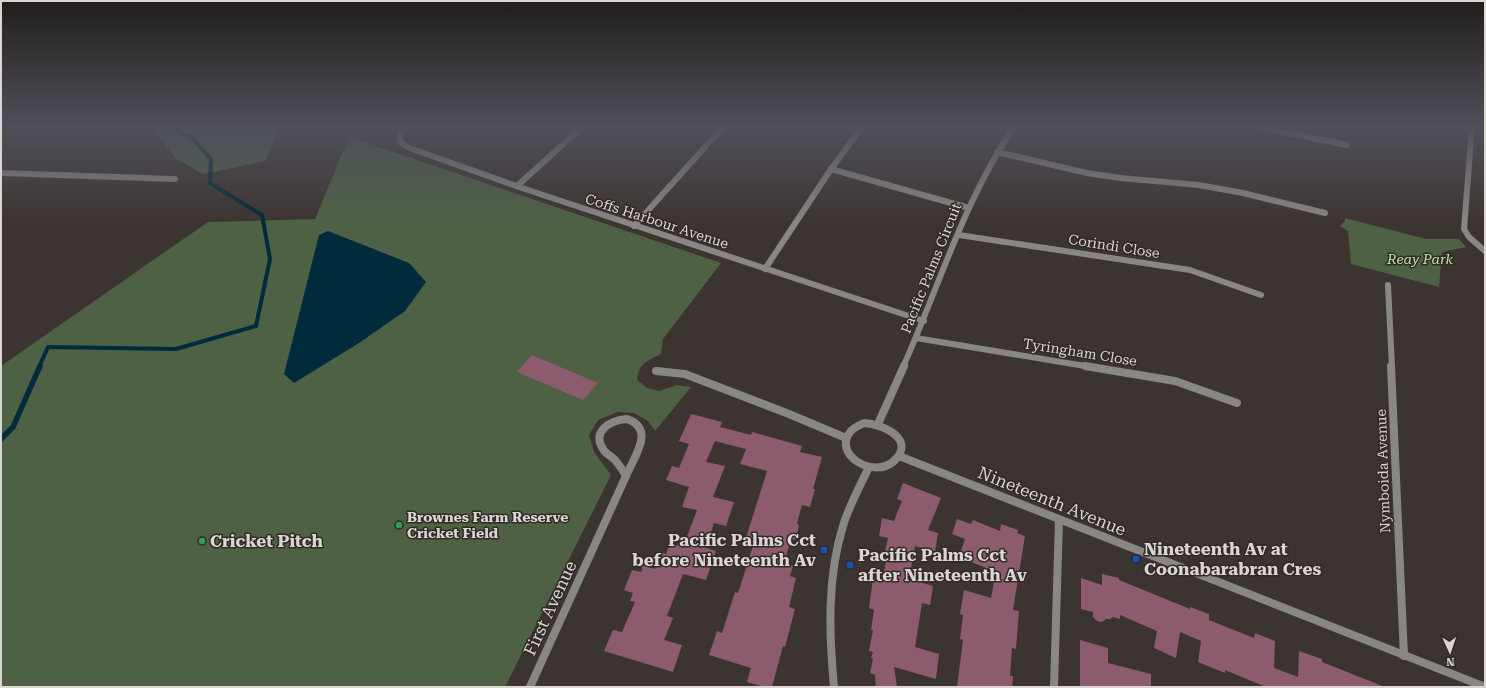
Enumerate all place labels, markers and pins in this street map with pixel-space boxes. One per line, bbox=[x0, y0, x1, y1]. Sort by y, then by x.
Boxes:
place label: Brownes Farm Reserve Cricket Field bbox=[407, 509, 569, 541]
marker: Brownes Farm Reserve Cricket Field bbox=[394, 520, 404, 530]
place label: Pacific Palms Cct before Nineteenth Av bbox=[632, 530, 816, 570]
place label: Cricket Pitch bbox=[210, 531, 324, 551]
marker: Cricket Pitch bbox=[197, 536, 207, 546]
place label: Nineteenth Av at Coonabarabran Cres bbox=[1144, 539, 1321, 579]
marker: Pacific Palms Cct before Nineteenth Av bbox=[819, 545, 829, 555]
place label: Pacific Palms Cct after Nineteenth Av bbox=[858, 545, 1027, 585]
marker: Nineteenth Av at Coonabarabran Cres bbox=[1131, 554, 1141, 564]
marker: Pacific Palms Cct after Nineteenth Av bbox=[845, 560, 855, 570]

